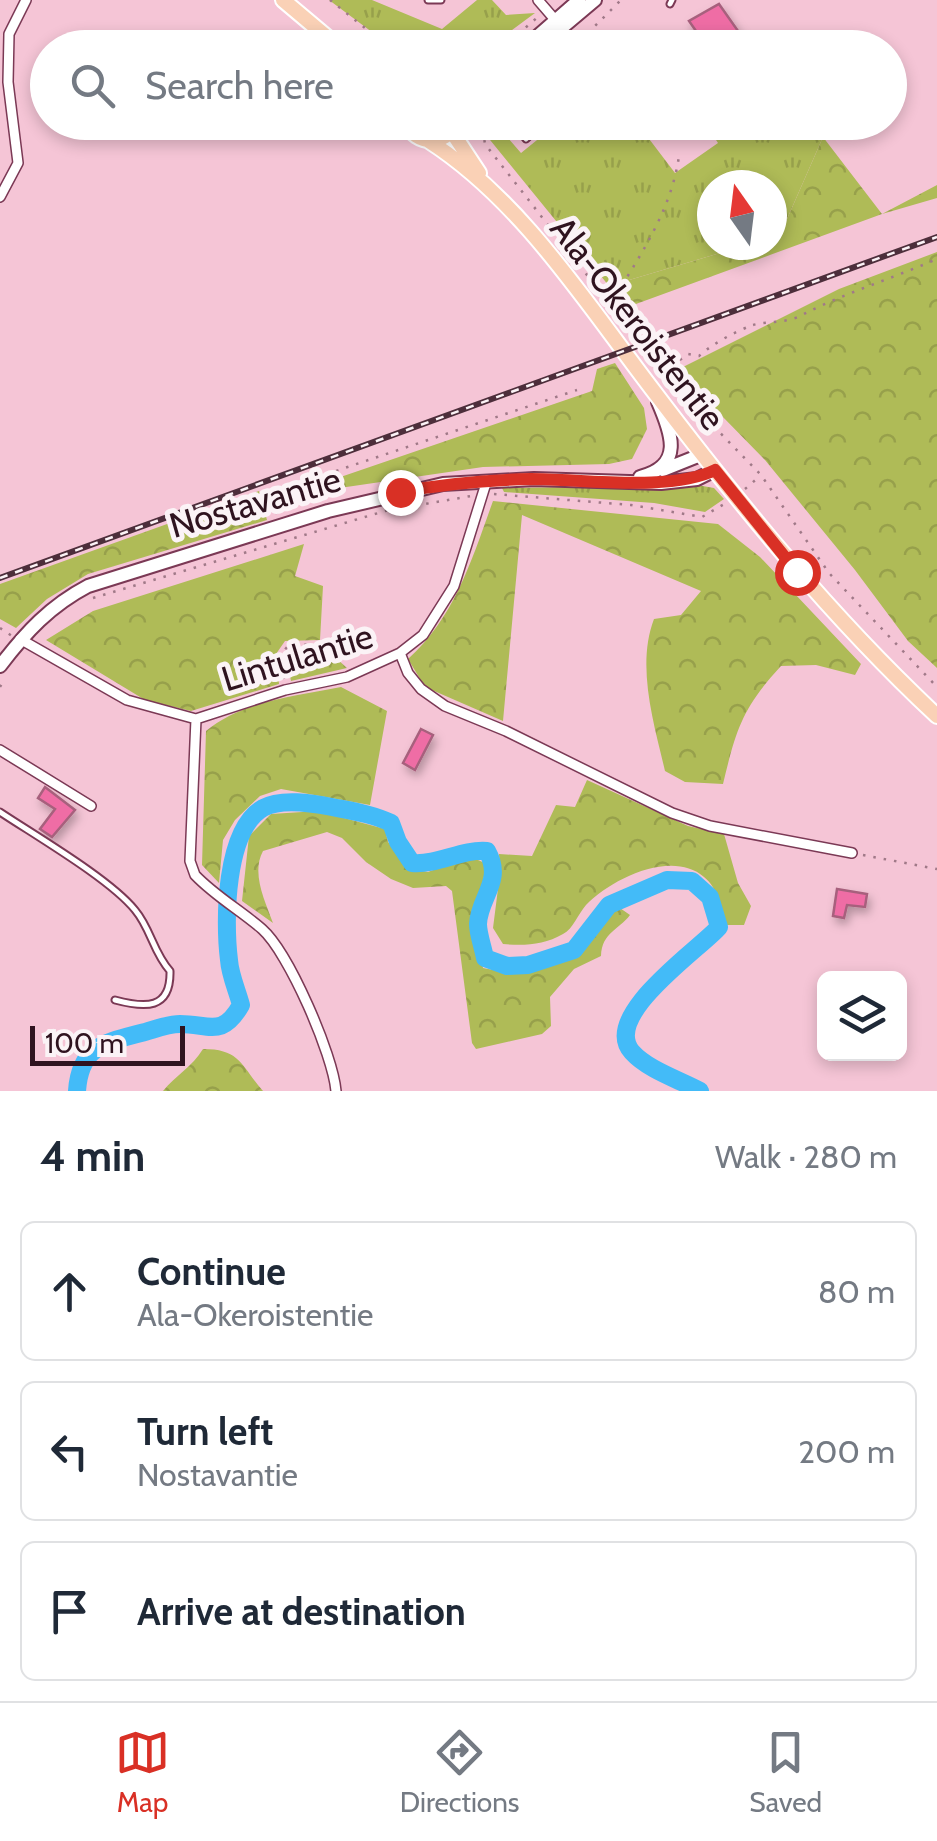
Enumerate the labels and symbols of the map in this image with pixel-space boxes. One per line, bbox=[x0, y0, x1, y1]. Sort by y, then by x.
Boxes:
north arrow bbox=[697, 170, 787, 260]
street label: Ala-Okeroistentie bbox=[541, 208, 735, 438]
street label: Nostavantie bbox=[164, 457, 346, 547]
route end bbox=[378, 470, 424, 516]
route start bbox=[775, 550, 821, 596]
street label: Lintulantie bbox=[216, 614, 378, 700]
scale bar bbox=[30, 1021, 185, 1066]

